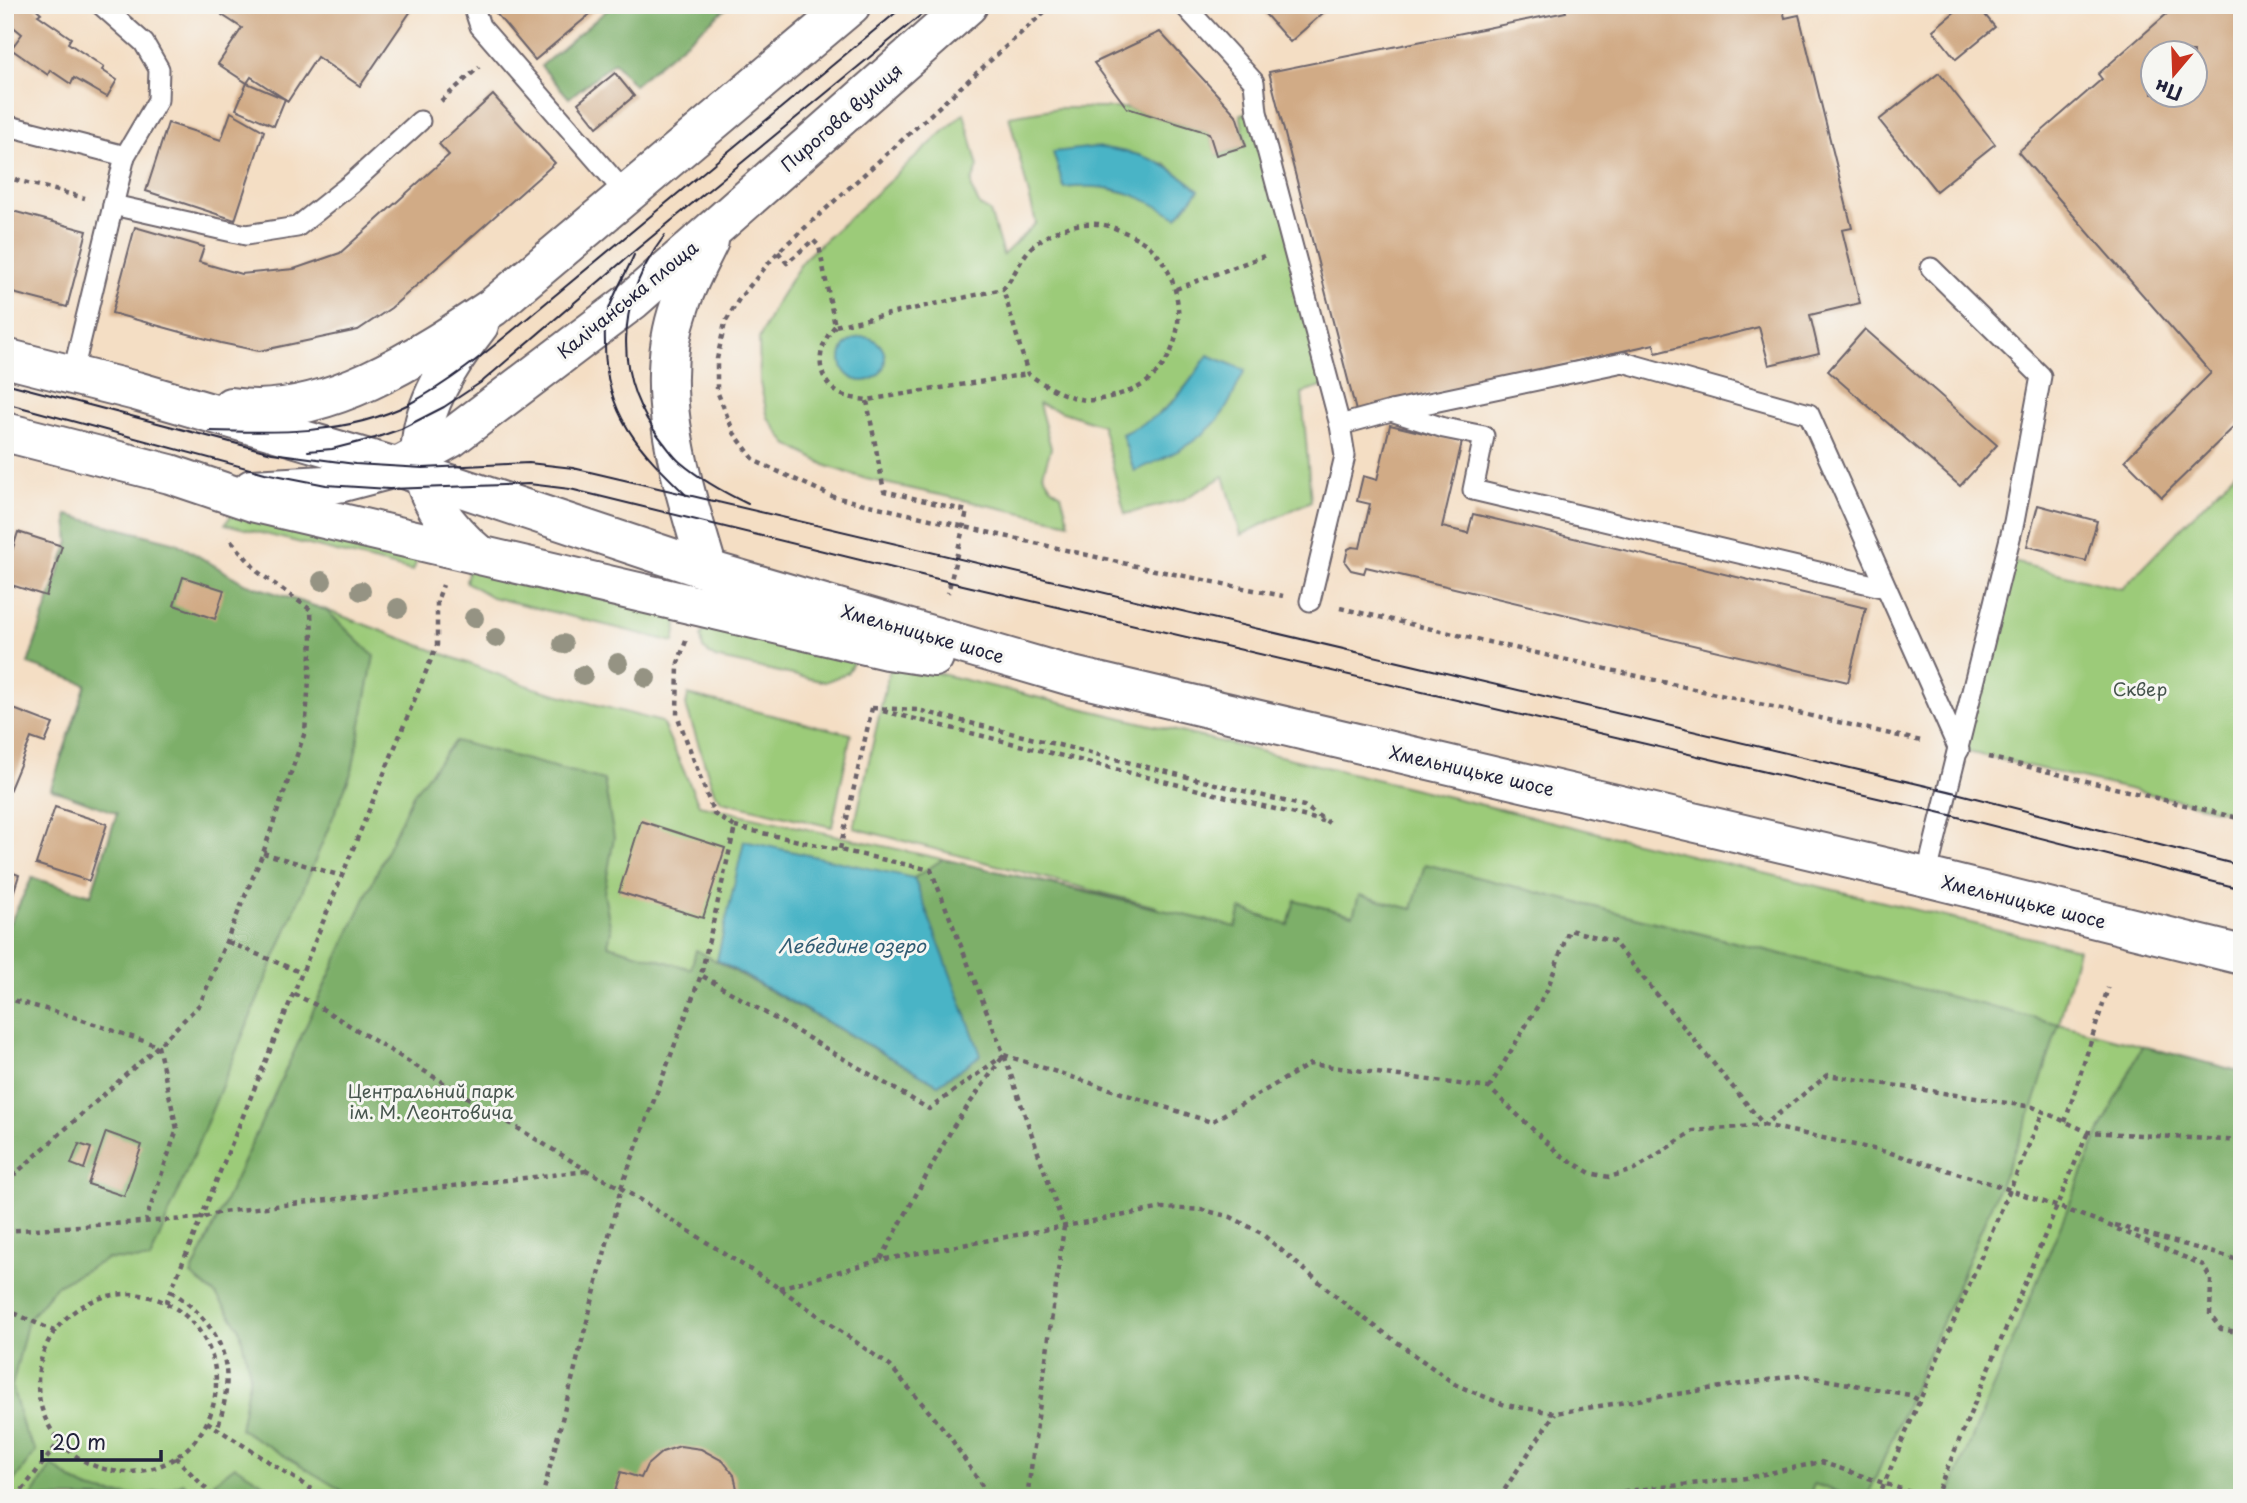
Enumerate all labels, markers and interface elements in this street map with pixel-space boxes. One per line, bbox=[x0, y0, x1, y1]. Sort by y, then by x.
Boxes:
north arrow bbox=[2138, 38, 2208, 108]
street label: Пирогова вулиця bbox=[774, 56, 908, 178]
text: Пн bbox=[2151, 73, 2186, 109]
street label: Калічанська площа bbox=[551, 233, 704, 364]
street label: Хмельницьке шосе bbox=[838, 597, 1008, 669]
park label: Сквер bbox=[2113, 675, 2167, 702]
street label: Хмельницьке шосе bbox=[1387, 738, 1557, 802]
street label: Хмельницьке шосе bbox=[1939, 868, 2109, 934]
water label: Лебедине озеро bbox=[778, 931, 927, 959]
park label: Центральний парк ім. М. Леонтовича bbox=[348, 1077, 515, 1125]
scale bar bbox=[42, 1419, 161, 1463]
text: 20 m bbox=[52, 1425, 106, 1457]

